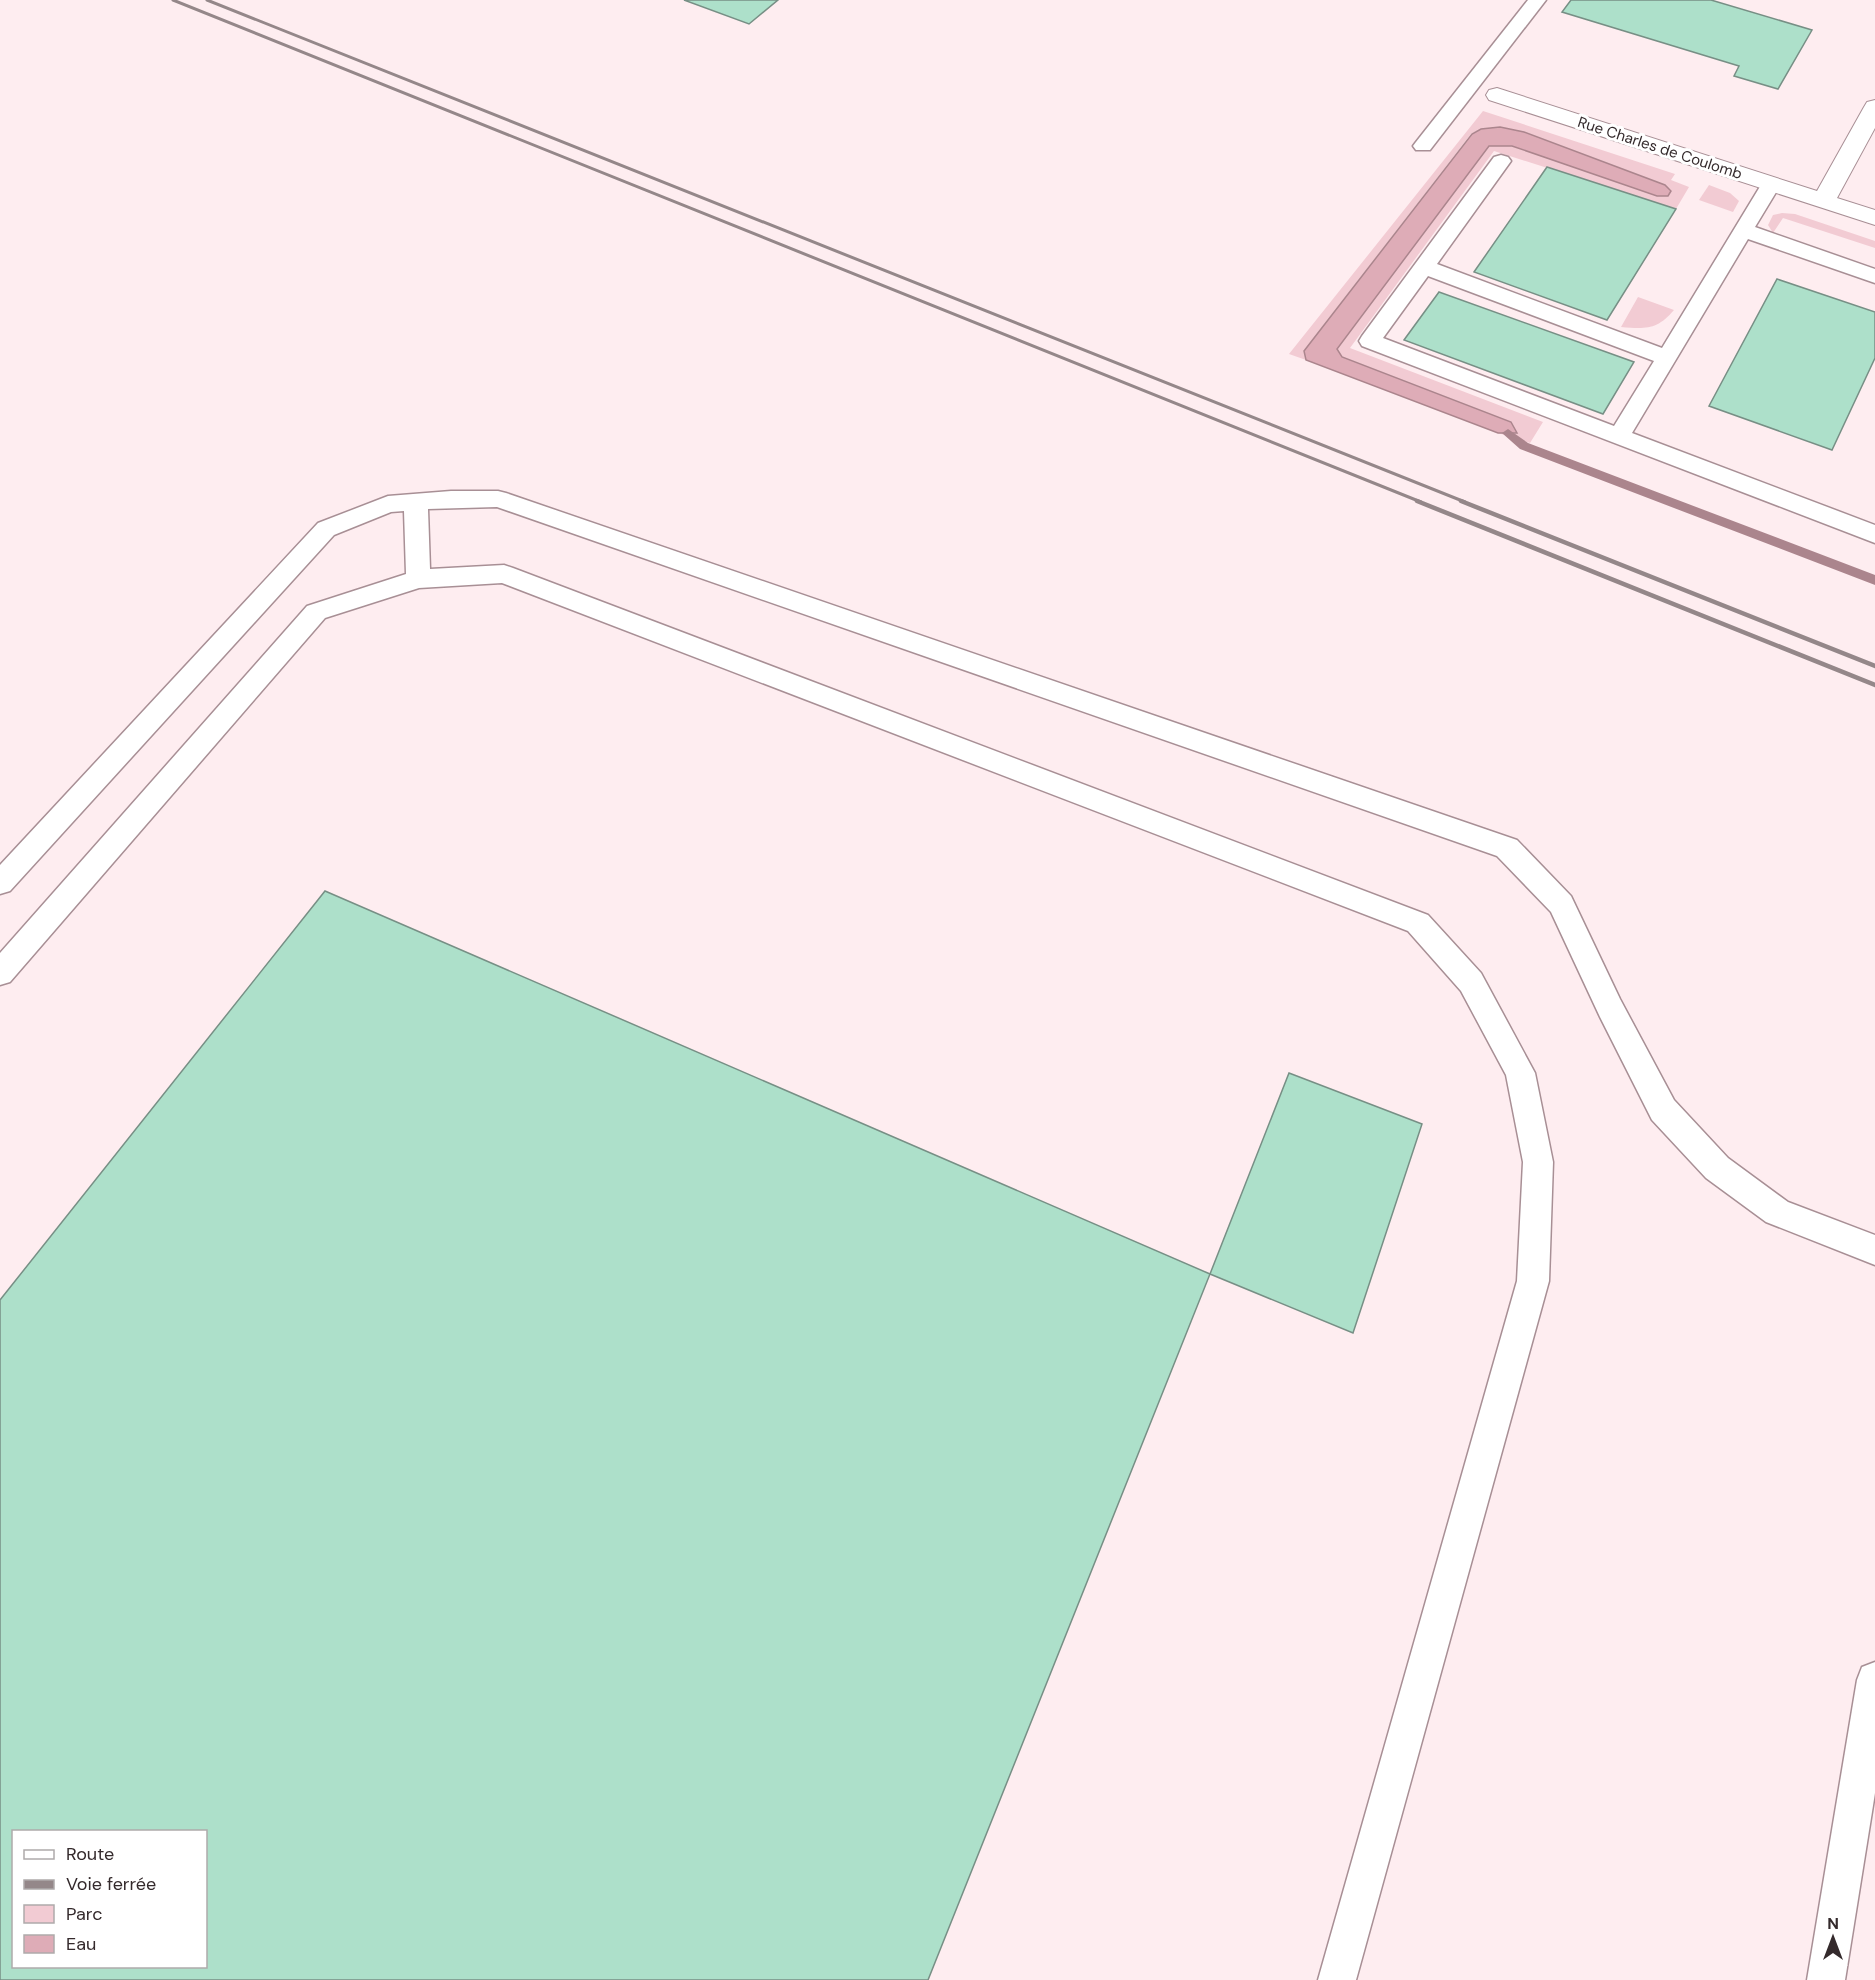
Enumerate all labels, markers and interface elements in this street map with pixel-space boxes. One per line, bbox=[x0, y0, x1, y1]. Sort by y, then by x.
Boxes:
street label: Rue Charles de Coulomb bbox=[1575, 112, 1745, 184]
legend bbox=[12, 1830, 207, 1968]
text: Route bbox=[66, 1842, 114, 1866]
text: Voie ferrée bbox=[66, 1872, 156, 1896]
text: Parc bbox=[66, 1902, 102, 1926]
north arrow bbox=[1803, 1908, 1863, 1968]
text: N bbox=[1827, 1913, 1839, 1934]
text: Eau bbox=[66, 1932, 96, 1956]

